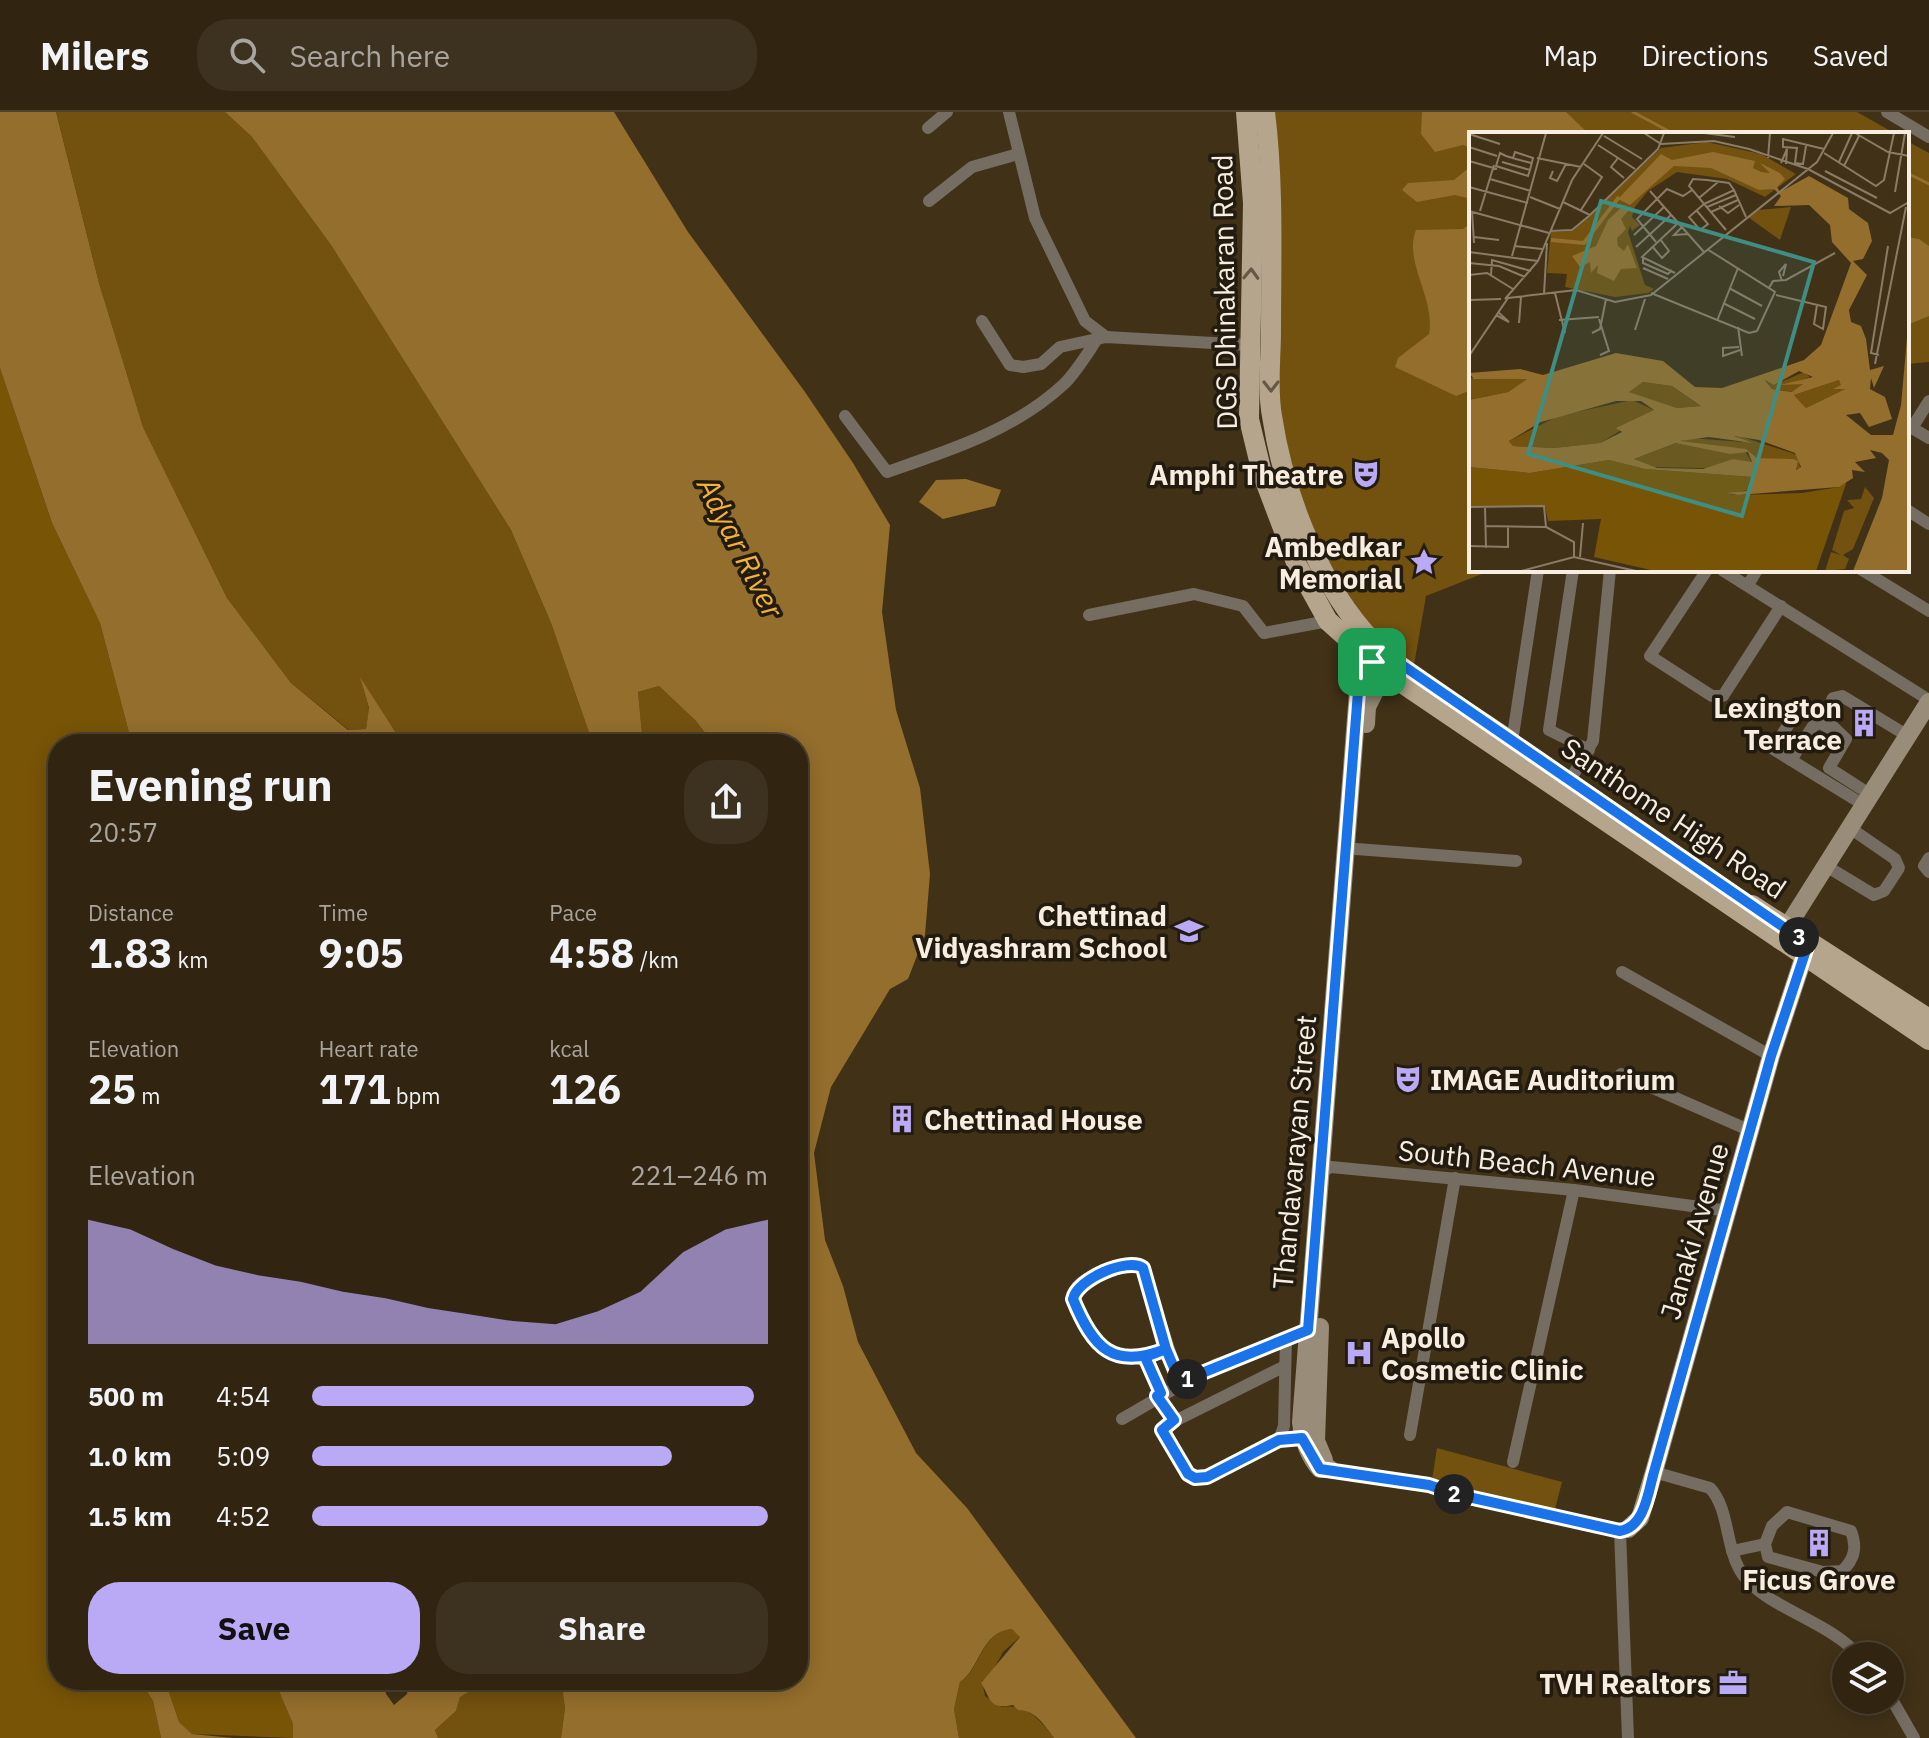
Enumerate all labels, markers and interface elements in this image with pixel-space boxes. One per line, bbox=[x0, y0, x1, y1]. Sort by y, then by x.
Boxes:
search box bbox=[197, 19, 757, 91]
text: Milers bbox=[40, 31, 149, 80]
icon: search bbox=[225, 33, 269, 77]
text: Search here bbox=[289, 36, 450, 75]
text: Map bbox=[1543, 37, 1597, 74]
text: Directions bbox=[1641, 37, 1769, 74]
text: Saved bbox=[1813, 37, 1889, 74]
inset map bbox=[1469, 132, 1909, 572]
street label: DGS Dhinakaran Road bbox=[1203, 154, 1245, 430]
one-way arrow bbox=[1243, 267, 1260, 280]
one-way arrow bbox=[1262, 380, 1280, 393]
place label: Amphi Theatre bbox=[1149, 456, 1344, 493]
theatre icon: Amphi Theatre bbox=[1351, 459, 1381, 489]
water label: Adyar River bbox=[689, 469, 793, 625]
place label: Ambedkar Memorial bbox=[1265, 528, 1402, 597]
place icon: Ambedkar Memorial bbox=[1409, 547, 1439, 577]
pin bbox=[1338, 628, 1406, 696]
icon: arrive bbox=[1350, 640, 1394, 684]
place label: Lexington Terrace bbox=[1713, 689, 1842, 758]
building icon: Lexington Terrace bbox=[1849, 708, 1879, 738]
street label: Santhome High Road bbox=[1554, 729, 1794, 907]
text: Evening run bbox=[88, 756, 333, 813]
button: share bbox=[684, 760, 768, 844]
text: 20:57 bbox=[88, 815, 158, 849]
place label: Chettinad Vidyashram School bbox=[915, 897, 1167, 966]
text: Distance bbox=[88, 898, 174, 927]
text: Time bbox=[319, 898, 368, 927]
text: Pace bbox=[549, 898, 597, 927]
school or university icon: Chettinad Vidyashram School bbox=[1174, 916, 1204, 946]
pin: 3 bbox=[1779, 917, 1819, 957]
text: 3 bbox=[1792, 922, 1806, 951]
text: 1.83 bbox=[88, 927, 172, 979]
text: 9:05 bbox=[319, 927, 404, 979]
text: 4:58 bbox=[549, 927, 635, 979]
text: km bbox=[172, 945, 208, 974]
text: /km bbox=[635, 945, 679, 974]
street label: Thandavarayan Street bbox=[1264, 1013, 1324, 1291]
text: Elevation bbox=[88, 1034, 179, 1063]
text: Heart rate bbox=[319, 1034, 419, 1063]
text: kcal bbox=[549, 1034, 589, 1063]
place label: IMAGE Auditorium bbox=[1430, 1061, 1675, 1098]
text: 25 bbox=[88, 1063, 136, 1115]
text: 171 bbox=[319, 1063, 391, 1115]
text: 126 bbox=[549, 1063, 621, 1115]
theatre icon: IMAGE Auditorium bbox=[1393, 1064, 1423, 1094]
text: m bbox=[136, 1081, 160, 1110]
text: bpm bbox=[391, 1081, 441, 1110]
place label: Chettinad House bbox=[924, 1101, 1143, 1138]
building icon: Chettinad House bbox=[887, 1104, 917, 1134]
street label: South Beach Avenue bbox=[1396, 1131, 1658, 1195]
street label: Janaki Avenue bbox=[1651, 1138, 1737, 1324]
text: Elevation bbox=[88, 1158, 196, 1192]
text: 221–246 m bbox=[630, 1158, 768, 1192]
place label: Apollo Cosmetic Clinic bbox=[1381, 1319, 1584, 1388]
hospital icon: Apollo Cosmetic Clinic bbox=[1344, 1338, 1374, 1368]
pin: 1 bbox=[1167, 1359, 1207, 1399]
text: 1 bbox=[1180, 1364, 1194, 1393]
text: 500 m bbox=[88, 1379, 164, 1413]
text: 4:54 bbox=[216, 1379, 270, 1413]
text: 1.0 km bbox=[88, 1439, 172, 1473]
text: 5:09 bbox=[216, 1439, 270, 1473]
pin: 2 bbox=[1434, 1474, 1474, 1514]
text: 2 bbox=[1447, 1479, 1461, 1508]
text: 1.5 km bbox=[88, 1499, 172, 1533]
text: 4:52 bbox=[216, 1499, 270, 1533]
building icon: Ficus Grove bbox=[1804, 1528, 1834, 1558]
place label: Ficus Grove bbox=[1742, 1561, 1896, 1598]
button: Save bbox=[88, 1582, 420, 1674]
button: Share bbox=[436, 1582, 768, 1674]
map controls bbox=[1832, 1642, 1904, 1714]
button: layers bbox=[1832, 1642, 1904, 1714]
place label: TVH Realtors bbox=[1539, 1665, 1711, 1702]
office icon: TVH Realtors bbox=[1718, 1668, 1748, 1698]

